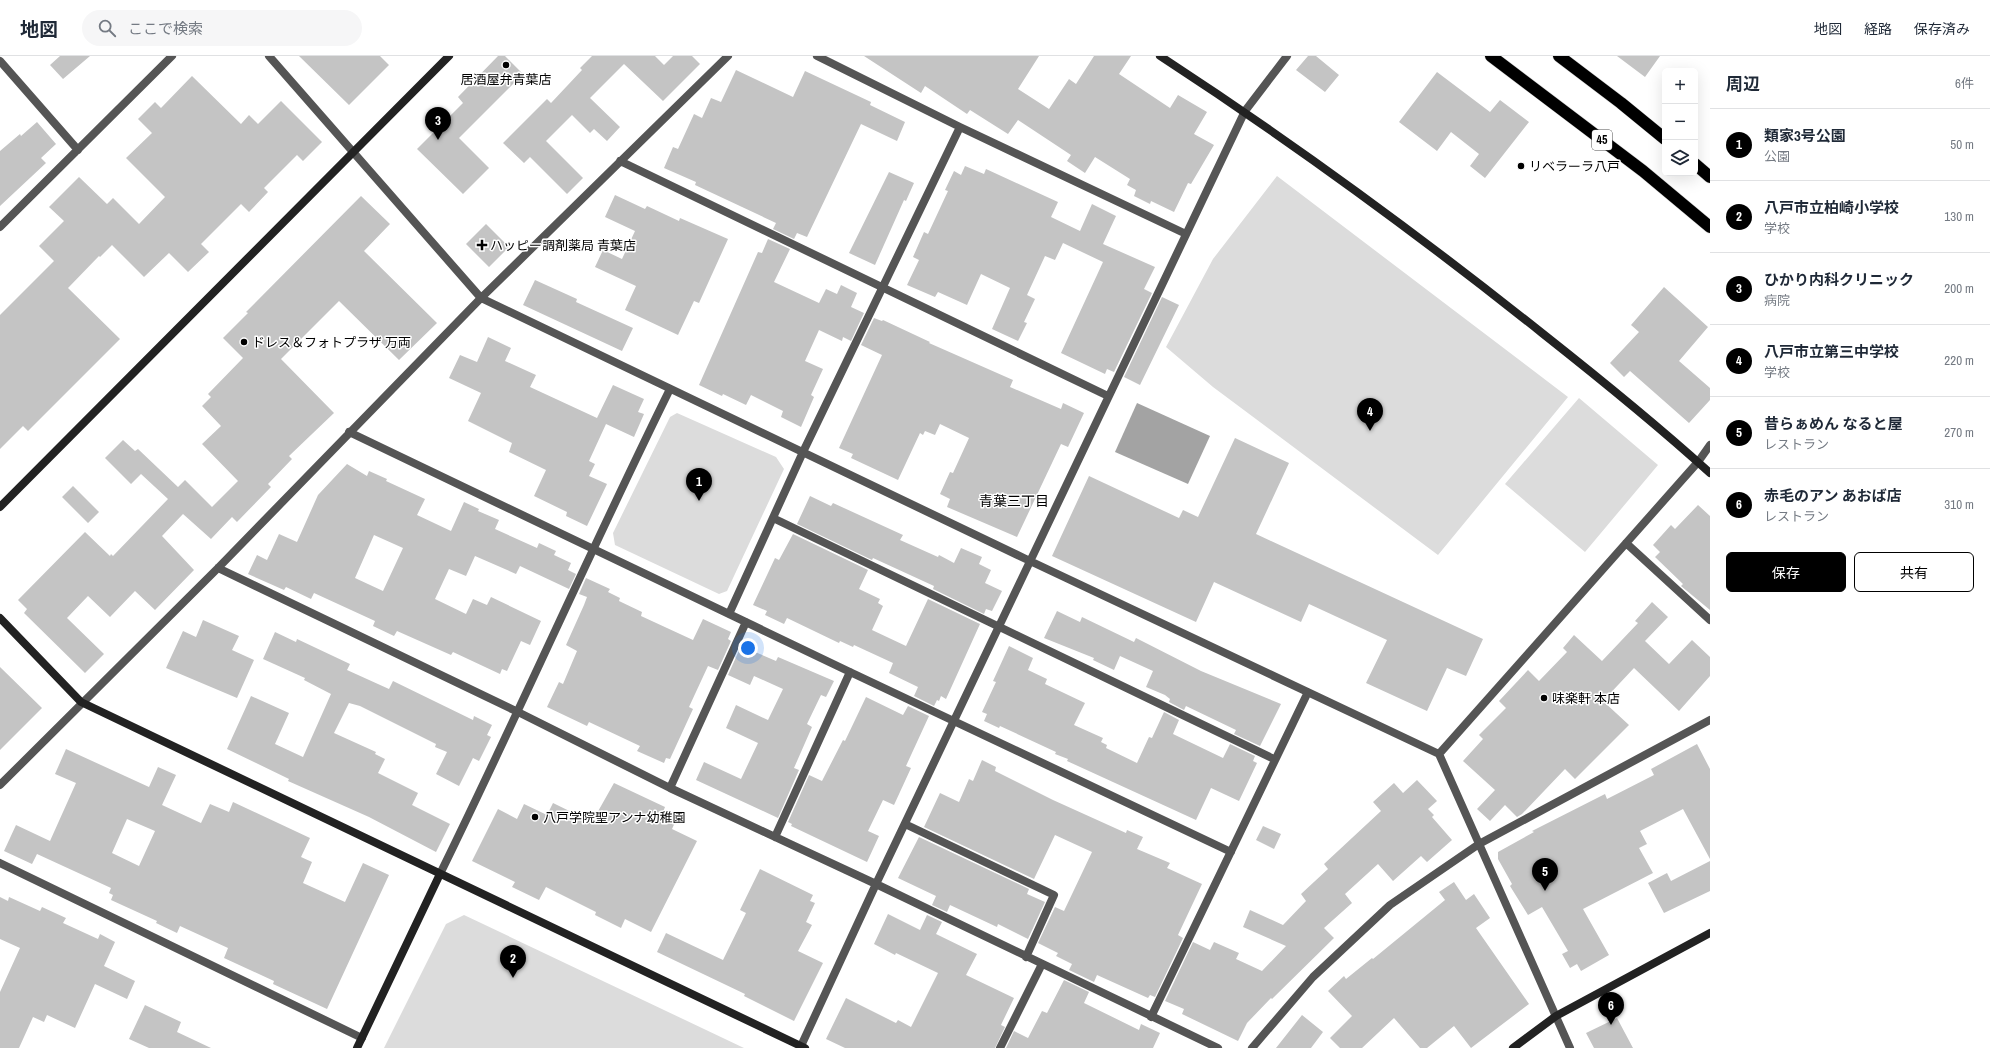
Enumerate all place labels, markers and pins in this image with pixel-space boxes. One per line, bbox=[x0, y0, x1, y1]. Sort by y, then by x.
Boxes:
marker: 居酒屋弁青葉店 bbox=[501, 60, 511, 70]
place label: 居酒屋弁青葉店 bbox=[460, 71, 552, 88]
pin: 3 bbox=[425, 107, 451, 140]
place label: リベラーラ八戸 bbox=[1529, 158, 1620, 175]
marker: リベラーラ八戸 bbox=[1516, 161, 1526, 171]
place label: ハッピー調剤薬局 青葉店 bbox=[490, 237, 636, 254]
marker: ハッピー調剤薬局 青葉店 bbox=[477, 240, 487, 250]
place label: ドレス＆フォトプラザ 万両 bbox=[252, 334, 411, 351]
marker: ドレス＆フォトプラザ 万両 bbox=[239, 337, 249, 347]
pin: 4 bbox=[1357, 398, 1383, 431]
pin: 1 bbox=[686, 468, 712, 501]
place label: 味楽軒 本店 bbox=[1552, 690, 1620, 707]
marker: 味楽軒 本店 bbox=[1539, 693, 1549, 703]
place label: 八戸学院聖アンナ幼稚園 bbox=[543, 809, 685, 826]
marker: 八戸学院聖アンナ幼稚園 bbox=[530, 812, 540, 822]
pin: 5 bbox=[1532, 858, 1558, 891]
pin: 2 bbox=[500, 945, 526, 978]
pin: 6 bbox=[1598, 992, 1624, 1025]

